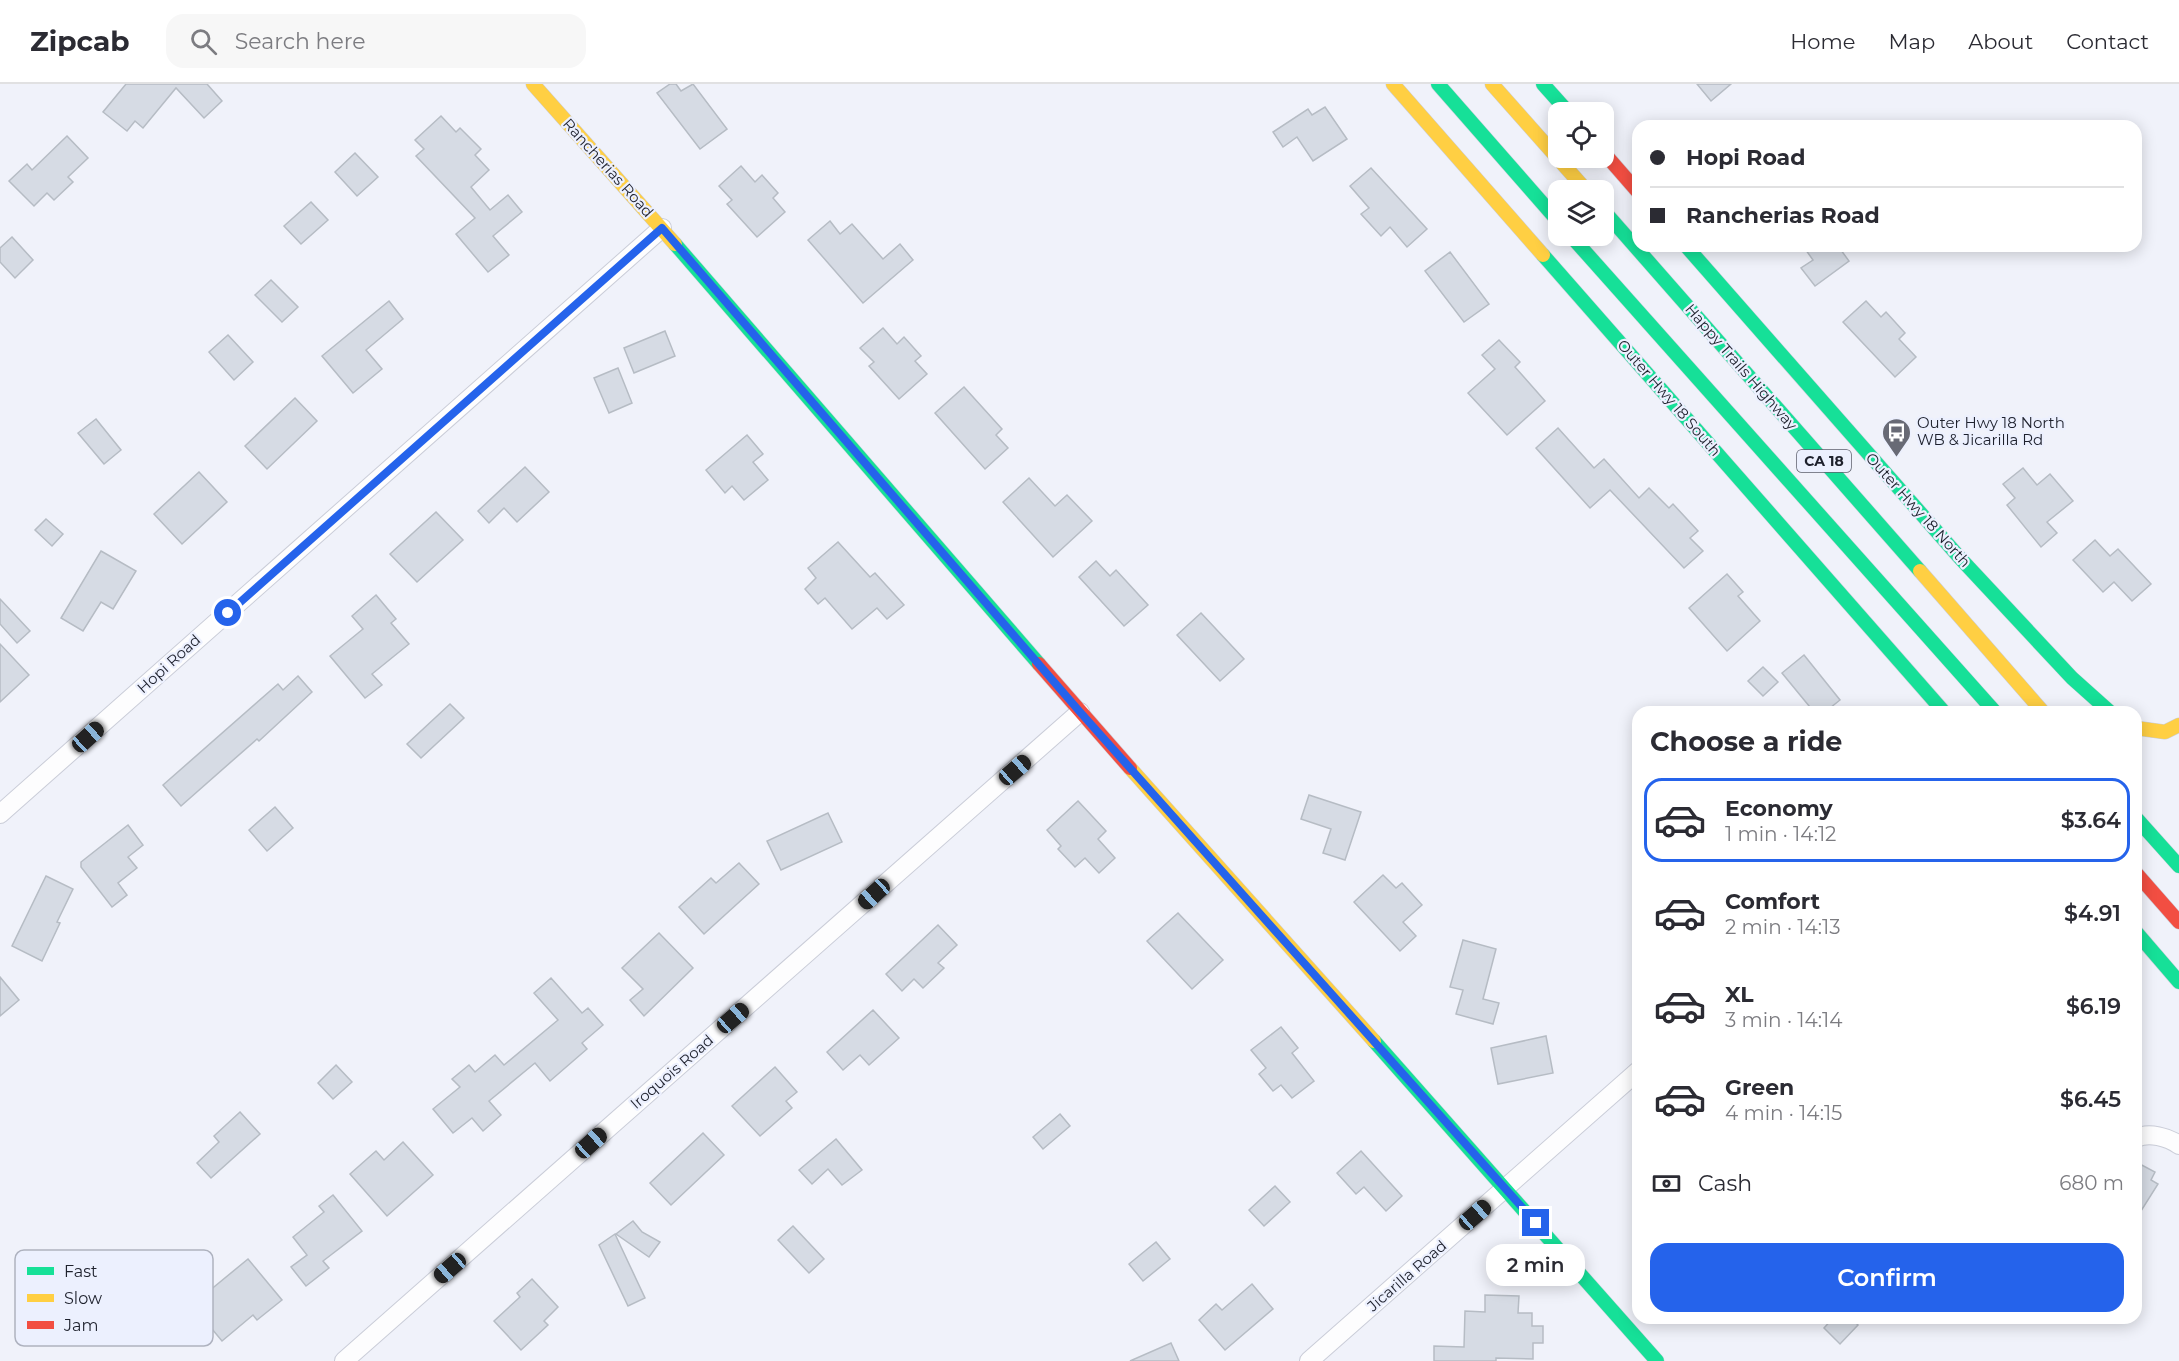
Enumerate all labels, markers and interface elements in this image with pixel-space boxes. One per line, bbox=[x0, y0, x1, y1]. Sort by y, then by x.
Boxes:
search box bbox=[166, 14, 586, 68]
text: Zipcab bbox=[30, 24, 130, 58]
icon: search bbox=[187, 25, 220, 58]
text: Search here bbox=[235, 28, 366, 55]
text: Home bbox=[1790, 29, 1855, 54]
text: Map bbox=[1888, 29, 1935, 54]
text: About bbox=[1968, 29, 2033, 54]
text: Contact bbox=[2066, 29, 2149, 54]
map controls bbox=[1548, 102, 1614, 246]
button: locate bbox=[1548, 102, 1614, 168]
street label: Rancherias Road bbox=[559, 114, 658, 221]
text: Hopi Road bbox=[1686, 144, 1805, 171]
button: layers bbox=[1548, 180, 1614, 246]
text: Rancherias Road bbox=[1686, 202, 1880, 229]
street label: Happy Trails Highway bbox=[1681, 300, 1802, 434]
street label: Outer Hwy 18 South bbox=[1613, 335, 1725, 460]
place label: Outer Hwy 18 North WB & Jicarilla Rd bbox=[1917, 413, 2065, 449]
bus stop icon: Outer Hwy 18 North WB & Jicarilla Rd bbox=[1880, 416, 1912, 458]
street label: Outer Hwy 18 North bbox=[1862, 448, 1975, 571]
road number: CA 18 bbox=[1797, 450, 1851, 472]
route start bbox=[214, 599, 241, 626]
street label: Hopi Road bbox=[133, 630, 204, 697]
car bbox=[69, 718, 107, 756]
text: Choose a ride bbox=[1650, 725, 1842, 758]
car bbox=[996, 751, 1034, 789]
icon: car bbox=[1653, 793, 1707, 847]
text: Economy bbox=[1725, 795, 1833, 822]
text: $3.64 bbox=[2061, 807, 2121, 834]
text: 1 min · 14:12 bbox=[1725, 822, 1836, 846]
car bbox=[855, 875, 893, 913]
icon: car bbox=[1653, 886, 1707, 940]
text: Comfort bbox=[1725, 888, 1820, 915]
text: $4.91 bbox=[2064, 900, 2121, 927]
text: 2 min · 14:13 bbox=[1725, 915, 1841, 939]
icon: car bbox=[1653, 979, 1707, 1033]
text: XL bbox=[1725, 981, 1754, 1008]
text: $6.19 bbox=[2066, 993, 2121, 1020]
car bbox=[714, 999, 752, 1037]
text: 3 min · 14:14 bbox=[1725, 1008, 1842, 1032]
street label: Iroquois Road bbox=[626, 1030, 717, 1113]
icon: car bbox=[1653, 1072, 1707, 1126]
text: Green bbox=[1725, 1074, 1794, 1101]
text: $6.45 bbox=[2060, 1086, 2121, 1113]
text: 4 min · 14:15 bbox=[1725, 1101, 1842, 1125]
car bbox=[572, 1124, 610, 1162]
icon: cash bbox=[1650, 1167, 1683, 1200]
text: Cash bbox=[1698, 1170, 1752, 1197]
text: 680 m bbox=[2059, 1171, 2124, 1195]
car bbox=[1456, 1196, 1494, 1234]
route end bbox=[1522, 1209, 1549, 1236]
street label: Jicarilla Road bbox=[1362, 1236, 1450, 1316]
button: Confirm bbox=[1650, 1243, 2124, 1312]
callout: 2 min bbox=[1486, 1244, 1586, 1286]
car bbox=[431, 1249, 469, 1287]
legend bbox=[15, 1250, 213, 1346]
text: 2 min bbox=[1507, 1253, 1564, 1277]
text: Fast bbox=[64, 1262, 98, 1281]
text: Slow bbox=[64, 1289, 102, 1308]
text: Jam bbox=[63, 1316, 98, 1335]

